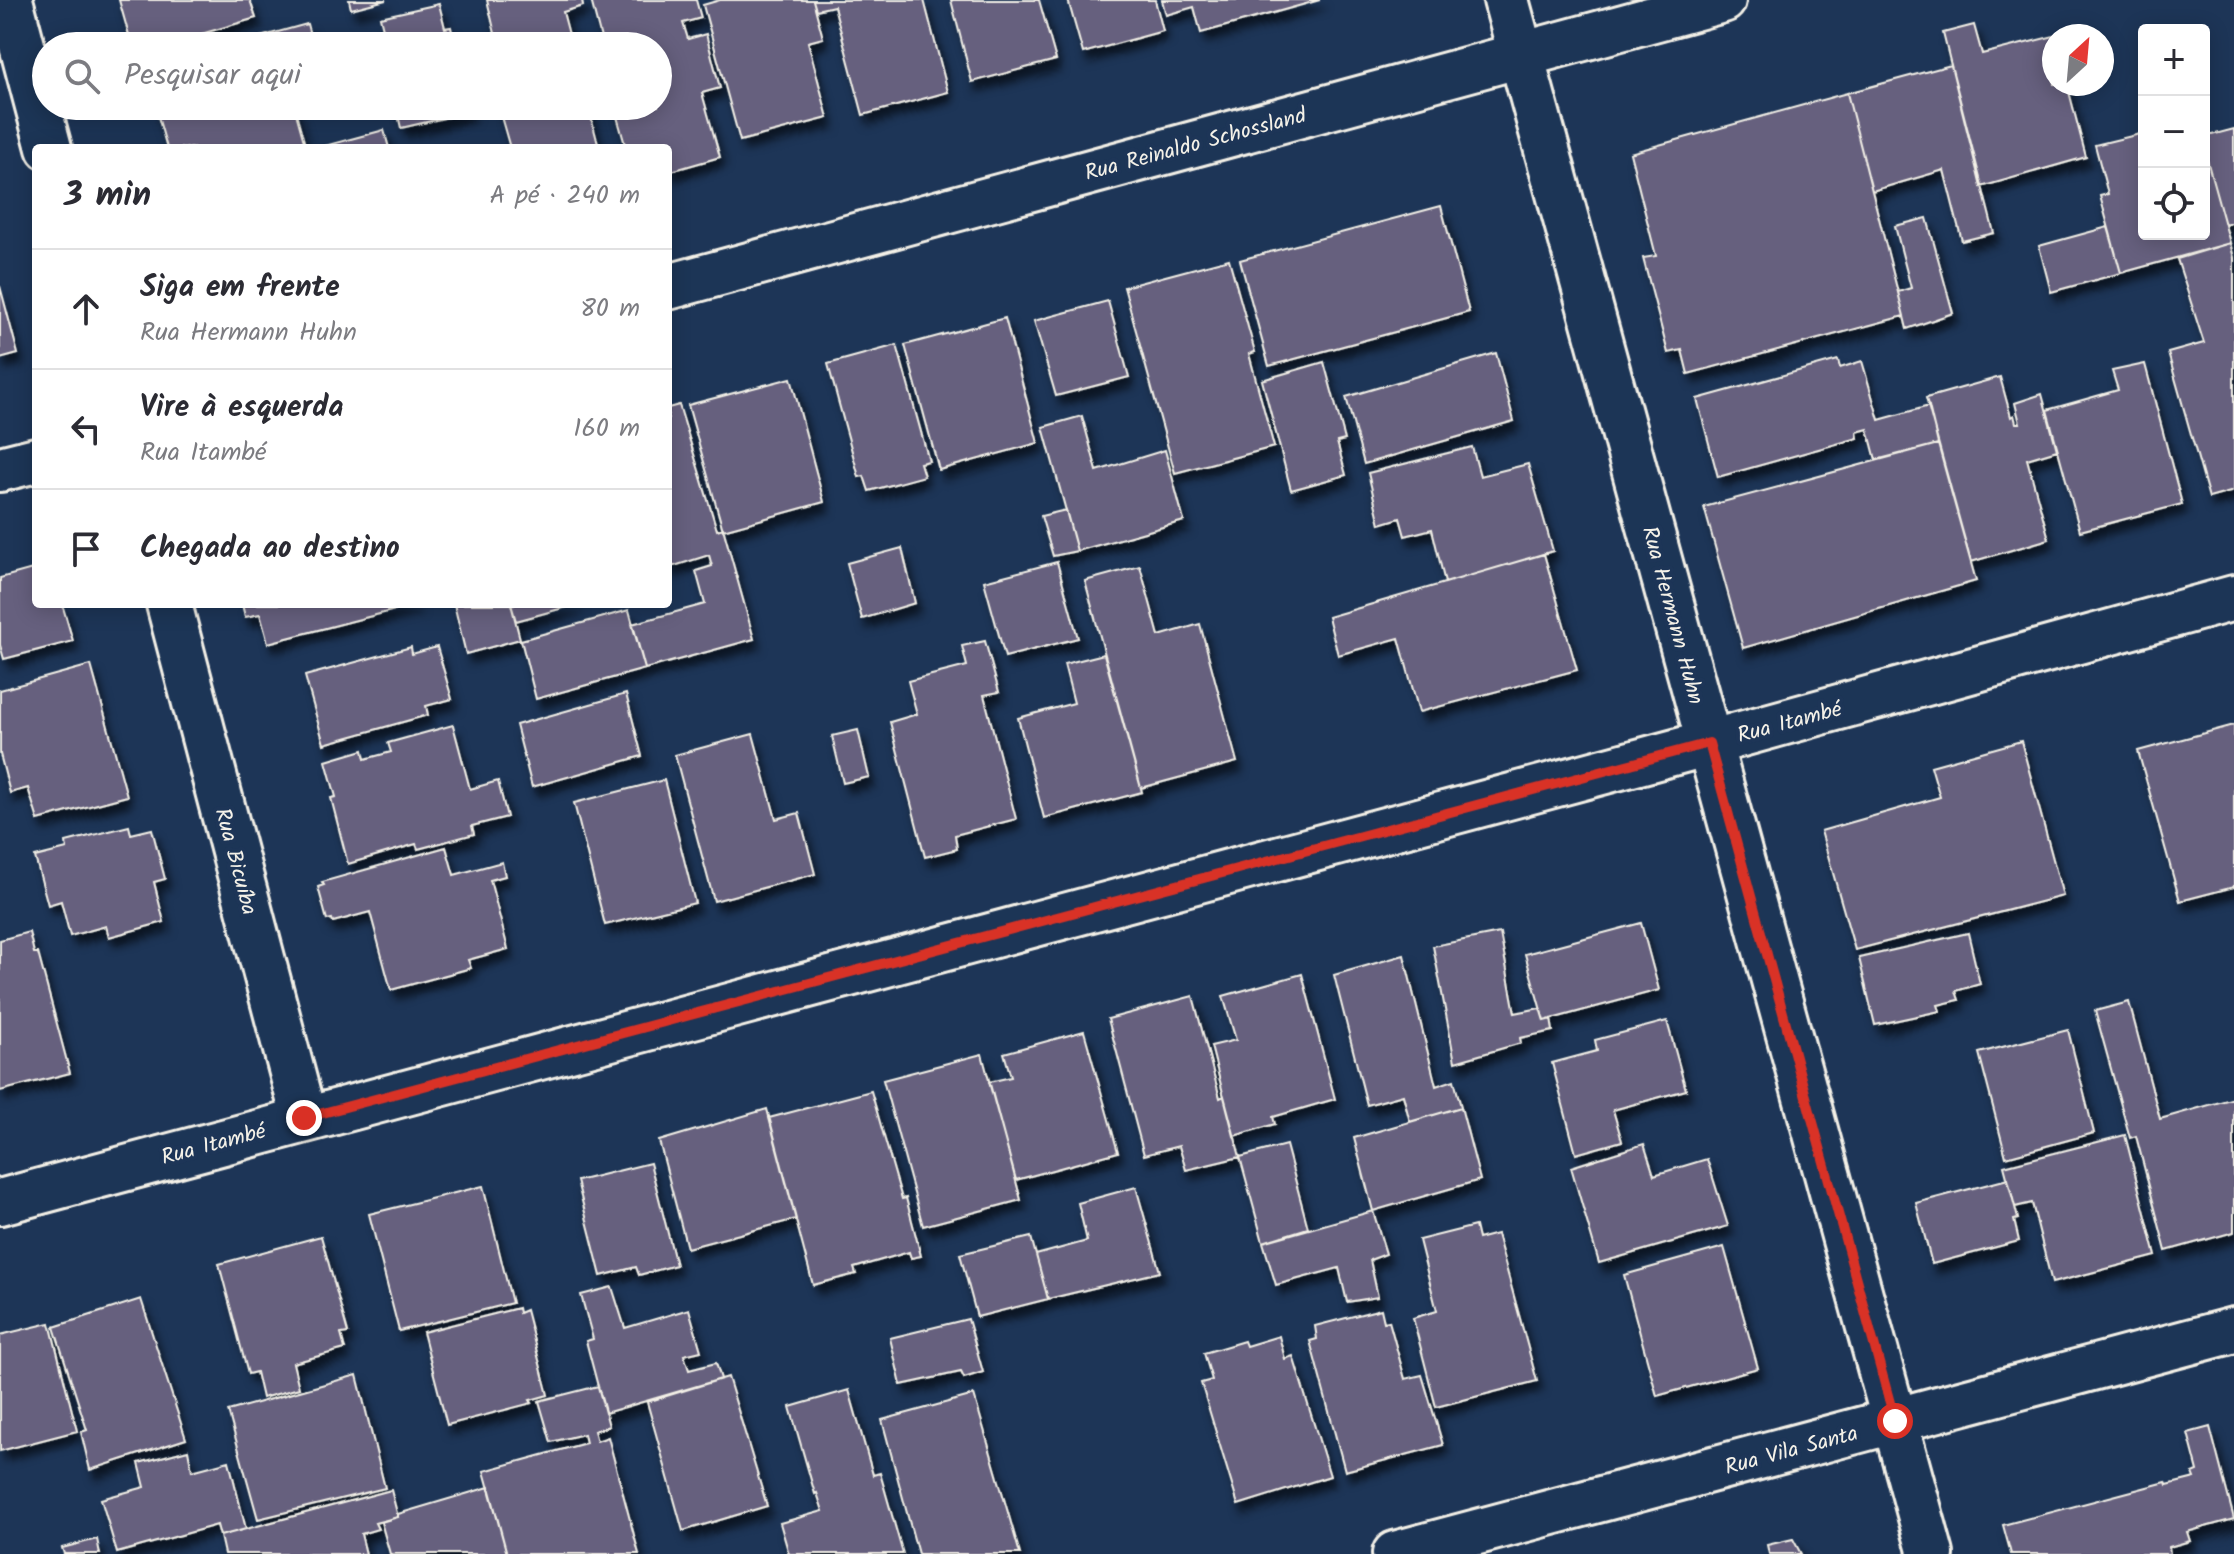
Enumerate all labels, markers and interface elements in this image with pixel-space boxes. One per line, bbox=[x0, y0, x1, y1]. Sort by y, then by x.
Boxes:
north arrow bbox=[2042, 24, 2114, 96]
map controls bbox=[2138, 24, 2210, 240]
button: + bbox=[2138, 24, 2210, 96]
search box bbox=[32, 32, 672, 120]
text: Pesquisar aqui bbox=[124, 52, 301, 100]
icon: search bbox=[60, 54, 104, 98]
button: − bbox=[2138, 96, 2210, 168]
street label: Rua Reinaldo Schossland bbox=[1081, 99, 1311, 192]
button: locate bbox=[2138, 168, 2210, 240]
text: 3 min bbox=[64, 169, 151, 223]
text: A pé · 240 m bbox=[489, 175, 640, 217]
text: Siga em frente bbox=[140, 264, 340, 312]
icon: ahead bbox=[64, 287, 108, 331]
text: 80 m bbox=[580, 288, 640, 330]
text: Rua Hermann Huhn bbox=[140, 312, 357, 354]
text: Vire à esquerda bbox=[140, 384, 344, 432]
icon: left bbox=[64, 407, 108, 451]
text: 160 m bbox=[573, 408, 640, 450]
text: Rua Itambé bbox=[140, 432, 266, 474]
street label: Rua Hermann Huhn bbox=[1631, 523, 1712, 709]
text: Chegada ao destino bbox=[140, 525, 400, 573]
icon: arrive bbox=[64, 527, 108, 571]
street label: Rua Itambé bbox=[1733, 692, 1847, 754]
street label: Rua Bicuíba bbox=[204, 804, 266, 919]
route end bbox=[286, 1100, 322, 1136]
street label: Rua Itambé bbox=[157, 1114, 271, 1176]
route start bbox=[1877, 1403, 1913, 1439]
street label: Rua Vila Santa bbox=[1721, 1417, 1862, 1486]

